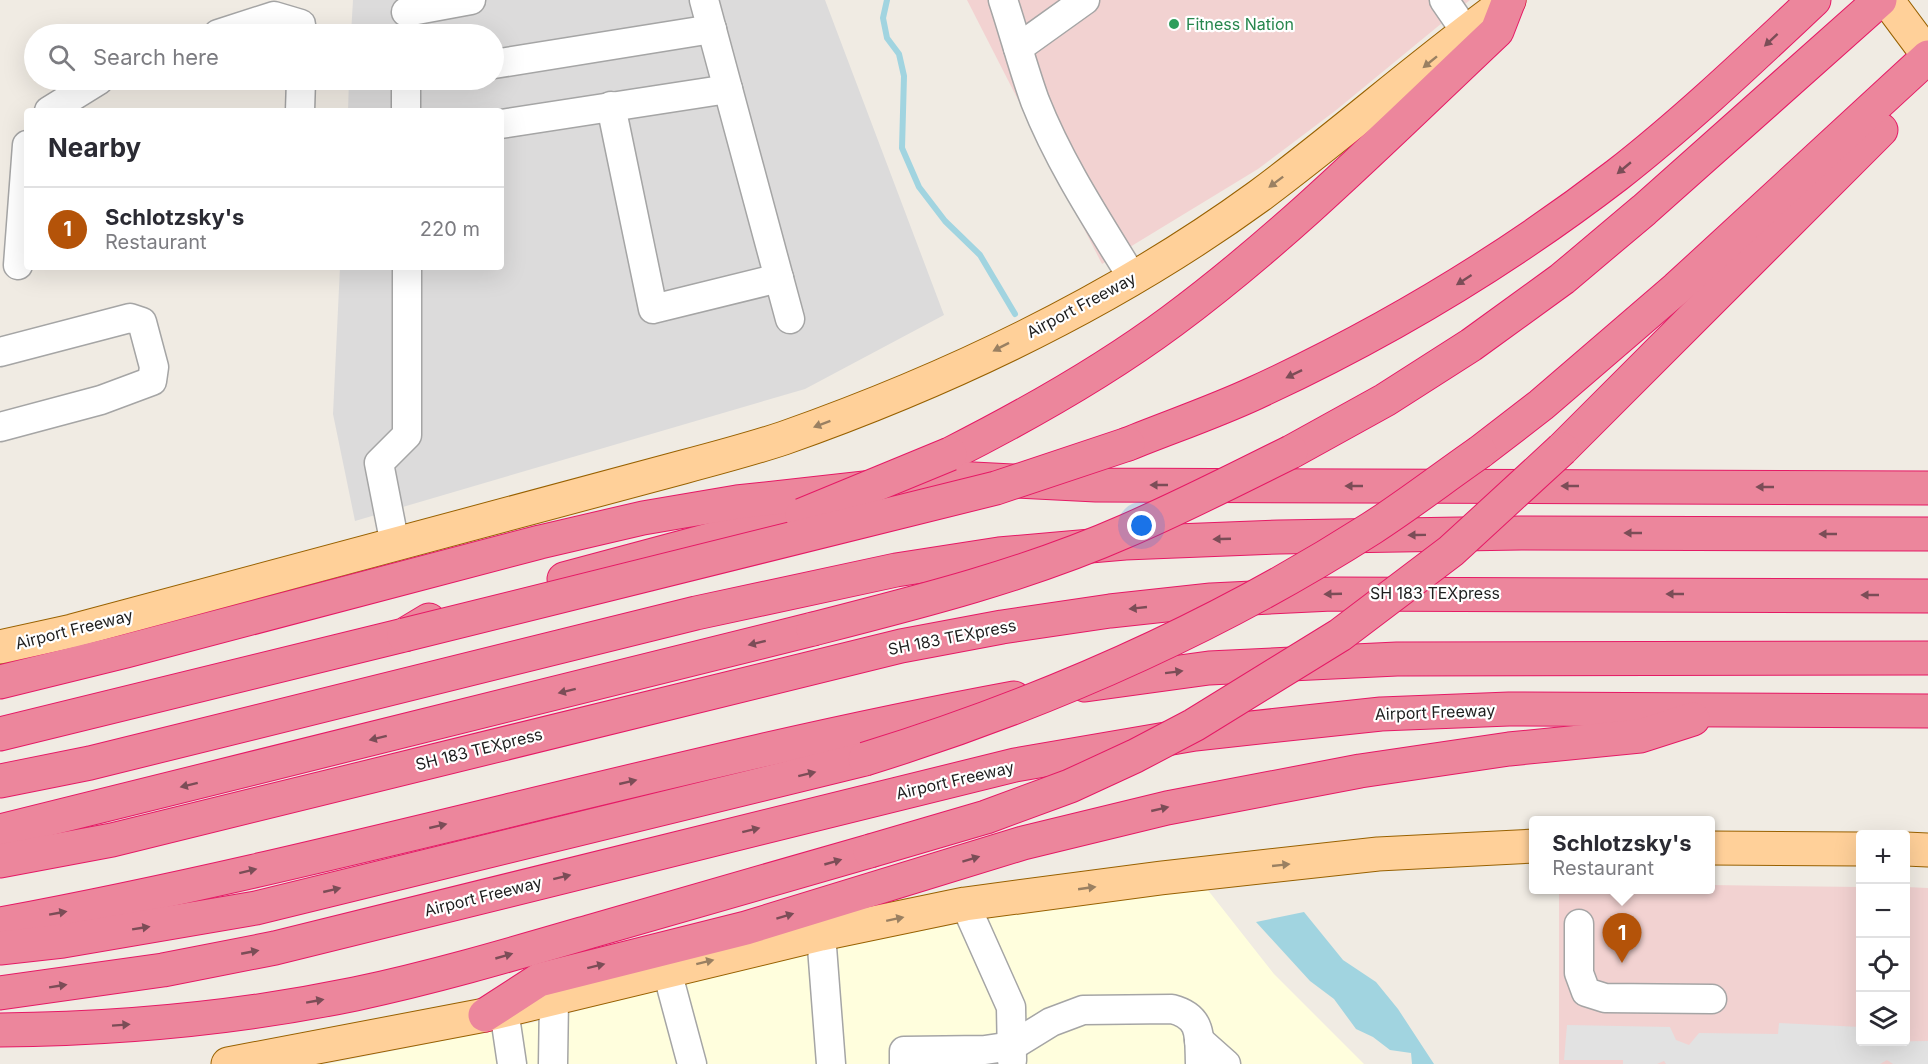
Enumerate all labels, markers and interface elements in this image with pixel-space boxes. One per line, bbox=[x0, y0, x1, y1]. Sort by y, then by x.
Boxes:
place label: Fitness Nation bbox=[1186, 14, 1294, 34]
marker: Fitness Nation bbox=[1167, 17, 1181, 31]
search box bbox=[24, 24, 504, 90]
one-way arrow bbox=[1764, 33, 1779, 46]
icon: search bbox=[45, 41, 78, 74]
text: Search here bbox=[93, 44, 219, 70]
one-way arrow bbox=[1422, 56, 1437, 68]
text: Nearby bbox=[48, 132, 141, 163]
one-way arrow bbox=[1616, 162, 1632, 175]
one-way arrow bbox=[1268, 176, 1284, 189]
text: Schlotzsky's bbox=[105, 204, 244, 230]
text: 1 bbox=[63, 217, 72, 241]
text: 220 m bbox=[420, 217, 480, 241]
text: Restaurant bbox=[105, 230, 207, 254]
street label: Airport Freeway bbox=[1023, 268, 1139, 342]
one-way arrow bbox=[1456, 274, 1473, 285]
one-way arrow bbox=[992, 342, 1010, 352]
one-way arrow bbox=[1285, 369, 1302, 378]
one-way arrow bbox=[813, 419, 831, 429]
one-way arrow bbox=[1149, 480, 1168, 490]
one-way arrow bbox=[1344, 481, 1363, 491]
one-way arrow bbox=[1560, 481, 1579, 491]
one-way arrow bbox=[1755, 482, 1774, 492]
your location bbox=[1127, 511, 1156, 540]
one-way arrow bbox=[1623, 528, 1642, 538]
one-way arrow bbox=[1818, 529, 1837, 539]
one-way arrow bbox=[1407, 530, 1426, 539]
one-way arrow bbox=[1212, 534, 1231, 544]
street label: SH 183 TEXpress bbox=[1370, 583, 1500, 603]
one-way arrow bbox=[1323, 589, 1342, 598]
one-way arrow bbox=[1665, 589, 1684, 599]
one-way arrow bbox=[1860, 590, 1879, 600]
one-way arrow bbox=[1129, 603, 1148, 613]
street label: Airport Freeway bbox=[13, 605, 135, 653]
street label: SH 183 TEXpress bbox=[886, 615, 1018, 659]
one-way arrow bbox=[747, 639, 766, 649]
one-way arrow bbox=[1164, 668, 1183, 677]
one-way arrow bbox=[558, 686, 577, 696]
street label: Airport Freeway bbox=[1374, 700, 1496, 724]
street label: SH 183 TEXpress bbox=[413, 724, 545, 774]
one-way arrow bbox=[369, 733, 387, 743]
street label: Airport Freeway bbox=[894, 757, 1016, 803]
one-way arrow bbox=[798, 769, 816, 778]
one-way arrow bbox=[618, 777, 637, 786]
one-way arrow bbox=[180, 780, 198, 790]
one-way arrow bbox=[1150, 804, 1169, 814]
popup bbox=[1529, 816, 1715, 894]
one-way arrow bbox=[428, 821, 447, 831]
one-way arrow bbox=[742, 824, 760, 834]
text: Schlotzsky's bbox=[1552, 830, 1692, 856]
map controls bbox=[1856, 830, 1910, 1046]
button: + bbox=[1856, 830, 1910, 884]
one-way arrow bbox=[962, 854, 980, 863]
text: Restaurant bbox=[1552, 856, 1654, 880]
one-way arrow bbox=[824, 857, 842, 866]
one-way arrow bbox=[1272, 860, 1291, 870]
one-way arrow bbox=[239, 866, 257, 876]
one-way arrow bbox=[553, 871, 571, 881]
street label: Airport Freeway bbox=[422, 872, 544, 920]
one-way arrow bbox=[1078, 883, 1097, 892]
button: − bbox=[1856, 884, 1910, 938]
one-way arrow bbox=[323, 885, 342, 894]
one-way arrow bbox=[48, 908, 67, 917]
one-way arrow bbox=[776, 911, 794, 920]
one-way arrow bbox=[886, 913, 904, 923]
pin: 1 bbox=[1602, 914, 1642, 963]
one-way arrow bbox=[132, 924, 151, 933]
button: locate bbox=[1856, 938, 1910, 992]
one-way arrow bbox=[241, 947, 260, 956]
one-way arrow bbox=[496, 951, 514, 960]
one-way arrow bbox=[696, 956, 714, 966]
one-way arrow bbox=[587, 960, 605, 970]
one-way arrow bbox=[49, 982, 68, 991]
button: layers bbox=[1856, 992, 1910, 1046]
one-way arrow bbox=[305, 996, 324, 1005]
one-way arrow bbox=[112, 1020, 131, 1030]

